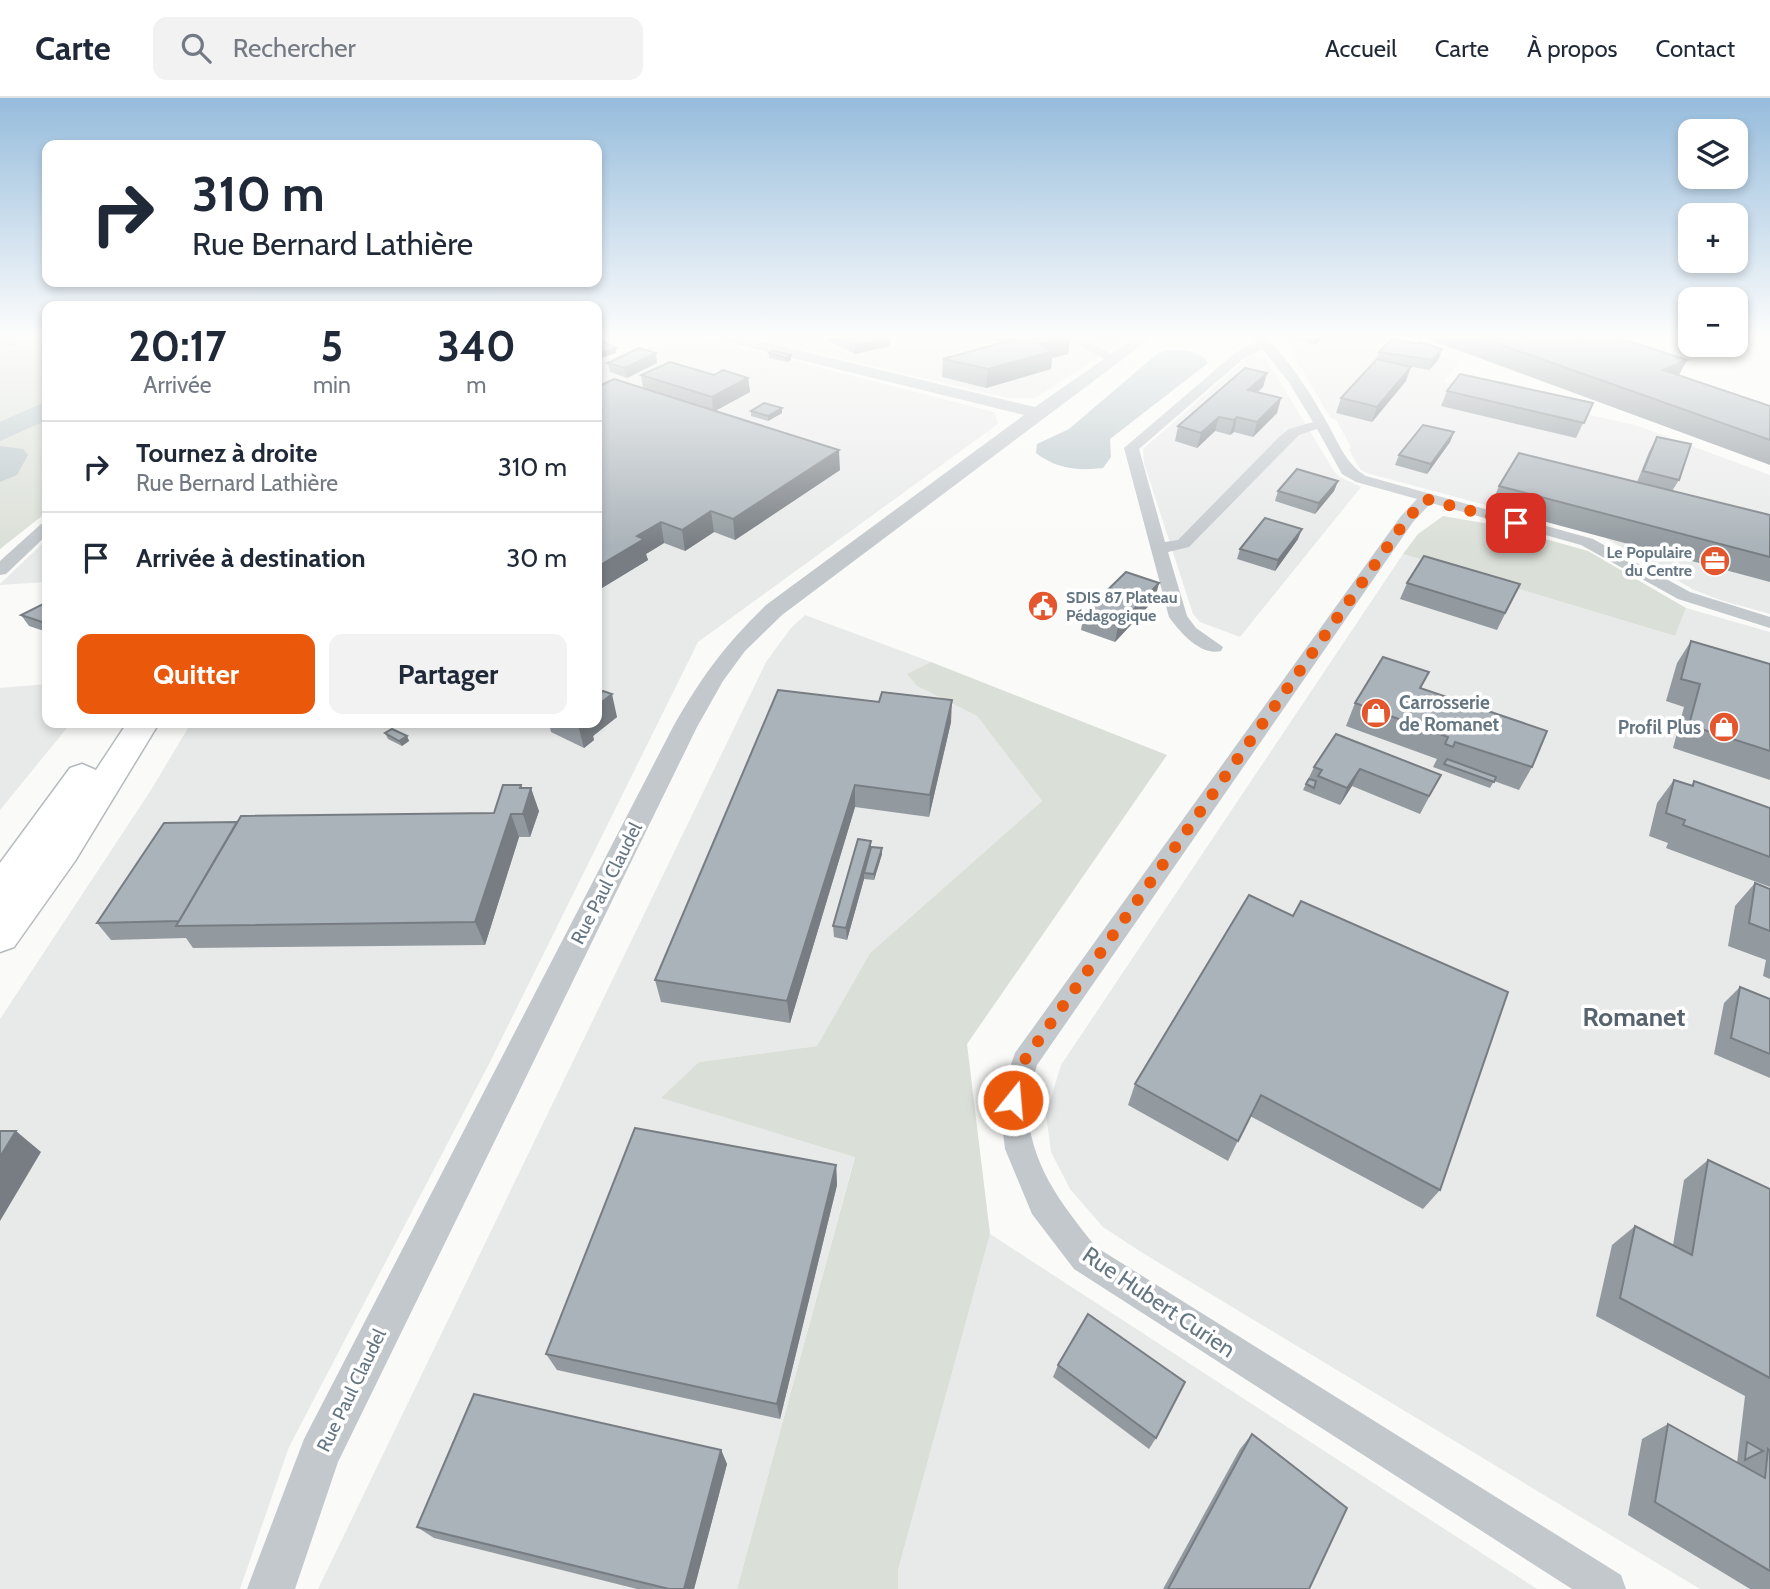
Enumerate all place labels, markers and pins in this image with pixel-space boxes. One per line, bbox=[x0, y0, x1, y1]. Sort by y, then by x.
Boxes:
pin bbox=[1486, 493, 1546, 553]
place label: Le Populaire du Centre bbox=[1606, 543, 1692, 580]
office icon: Le Populaire du Centre bbox=[1698, 544, 1732, 578]
place label: SDIS 87 Plateau Pédagogique bbox=[1066, 588, 1178, 625]
public building icon: SDIS 87 Plateau Pédagogique bbox=[1026, 589, 1060, 623]
place label: Carrosserie de Romanet bbox=[1399, 691, 1500, 736]
shop icon: Carrosserie de Romanet bbox=[1359, 696, 1393, 730]
shop icon: Profil Plus bbox=[1707, 710, 1741, 744]
place label: Profil Plus bbox=[1618, 716, 1701, 739]

